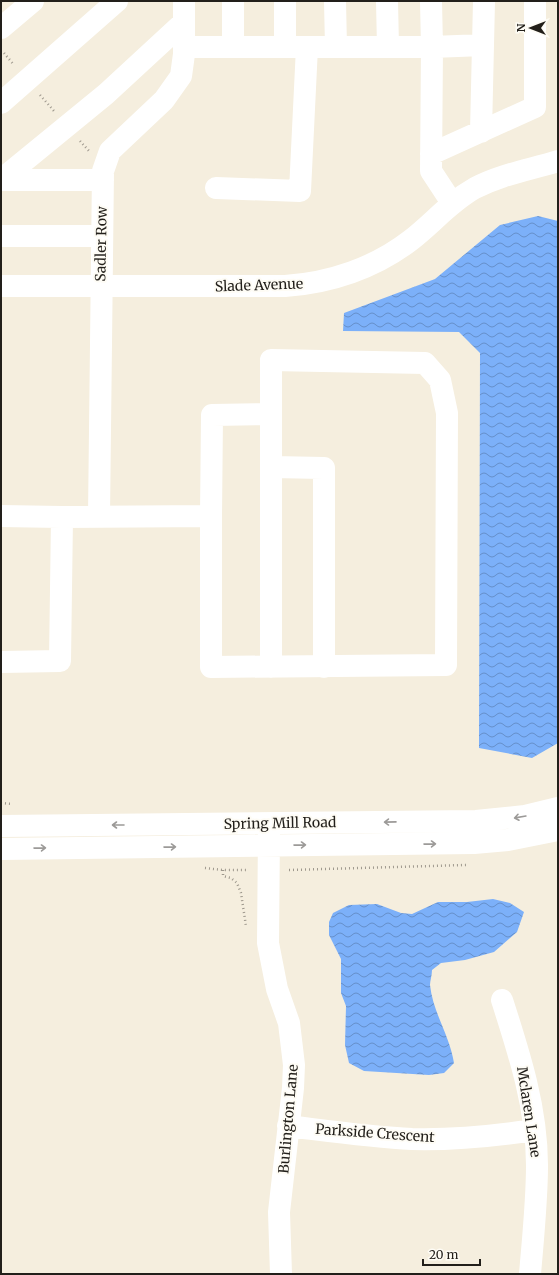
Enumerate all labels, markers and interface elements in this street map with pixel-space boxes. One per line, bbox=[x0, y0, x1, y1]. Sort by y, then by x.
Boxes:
north arrow bbox=[511, 8, 551, 48]
text: N bbox=[514, 23, 528, 32]
street label: Sadler Row bbox=[91, 206, 111, 282]
street label: Slade Avenue bbox=[214, 274, 304, 296]
street label: Spring Mill Road bbox=[223, 813, 337, 833]
one-way arrow bbox=[514, 813, 527, 821]
one-way arrow bbox=[384, 818, 397, 826]
one-way arrow bbox=[112, 821, 125, 829]
one-way arrow bbox=[423, 840, 436, 848]
one-way arrow bbox=[293, 841, 306, 849]
one-way arrow bbox=[163, 843, 176, 851]
one-way arrow bbox=[33, 844, 46, 852]
street label: Burlington Lane bbox=[274, 1064, 302, 1174]
street label: Mclaren Lane bbox=[513, 1065, 545, 1159]
street label: Parkside Crescent bbox=[315, 1120, 436, 1146]
scale bar bbox=[423, 1241, 480, 1267]
text: 20 m bbox=[429, 1247, 458, 1262]

